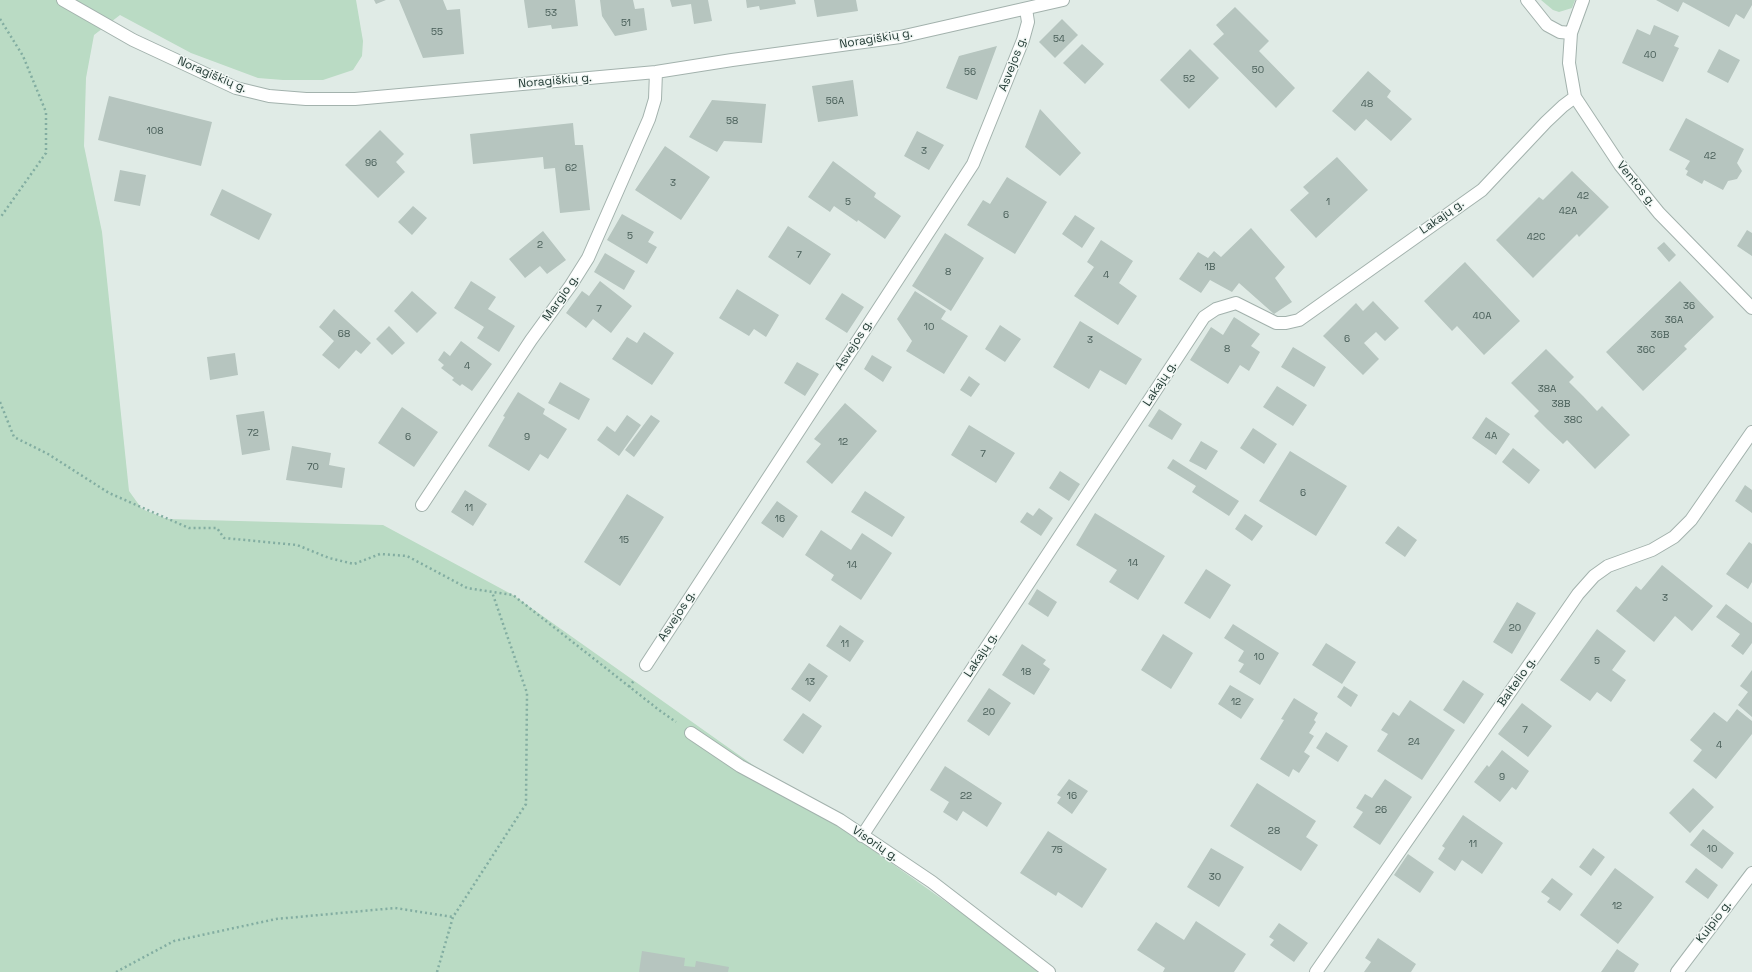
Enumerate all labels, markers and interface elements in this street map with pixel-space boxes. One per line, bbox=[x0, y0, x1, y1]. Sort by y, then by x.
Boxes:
house number: 53 bbox=[545, 7, 557, 19]
house number: 51 bbox=[621, 17, 631, 29]
house number: 55 bbox=[431, 26, 443, 38]
street label: Noragiškių g. bbox=[838, 26, 914, 52]
house number: 54 bbox=[1053, 33, 1065, 45]
street label: Asvejos g. bbox=[996, 35, 1030, 93]
house number: 40 bbox=[1644, 49, 1656, 61]
street label: Noragiškių g. bbox=[175, 54, 249, 96]
house number: 50 bbox=[1252, 64, 1264, 76]
house number: 56 bbox=[964, 66, 976, 78]
street label: Noragiškių g. bbox=[518, 71, 592, 91]
house number: 52 bbox=[1183, 73, 1195, 85]
house number: 56A bbox=[826, 95, 844, 107]
house number: 48 bbox=[1361, 98, 1373, 110]
house number: 58 bbox=[726, 115, 738, 127]
house number: 108 bbox=[147, 125, 163, 137]
house number: 3 bbox=[921, 145, 927, 157]
house number: 42 bbox=[1704, 150, 1716, 162]
house number: 96 bbox=[365, 157, 377, 169]
street label: Ventos g. bbox=[1613, 158, 1659, 210]
house number: 62 bbox=[565, 162, 577, 174]
house number: 3 bbox=[670, 177, 676, 189]
house number: 42 bbox=[1577, 190, 1589, 202]
house number: 5 bbox=[845, 196, 851, 208]
house number: 1 bbox=[1326, 196, 1330, 208]
street label: Lakajų g. bbox=[1417, 197, 1467, 237]
house number: 42A bbox=[1559, 205, 1577, 217]
house number: 6 bbox=[1003, 209, 1009, 221]
house number: 5 bbox=[627, 230, 633, 242]
house number: 42C bbox=[1527, 231, 1545, 243]
house number: 2 bbox=[537, 239, 543, 251]
house number: 7 bbox=[796, 249, 802, 261]
house number: 1B bbox=[1205, 261, 1215, 273]
house number: 8 bbox=[945, 266, 951, 278]
house number: 4 bbox=[1103, 269, 1109, 281]
street label: Margio g. bbox=[540, 272, 582, 324]
house number: 36 bbox=[1683, 300, 1695, 312]
house number: 7 bbox=[596, 303, 602, 315]
house number: 40A bbox=[1473, 310, 1491, 322]
house number: 36A bbox=[1665, 314, 1683, 326]
street label: Asvejos g. bbox=[832, 317, 876, 373]
house number: 10 bbox=[924, 321, 934, 333]
house number: 68 bbox=[338, 328, 350, 340]
house number: 36B bbox=[1651, 329, 1669, 341]
house number: 6 bbox=[1344, 333, 1350, 345]
house number: 3 bbox=[1087, 334, 1093, 346]
house number: 8 bbox=[1224, 343, 1230, 355]
house number: 36C bbox=[1637, 344, 1655, 356]
street label: Lakajų g. bbox=[1140, 359, 1180, 409]
house number: 4 bbox=[464, 360, 470, 372]
house number: 38A bbox=[1538, 383, 1556, 395]
house number: 38B bbox=[1552, 398, 1570, 410]
house number: 38C bbox=[1564, 414, 1582, 426]
house number: 72 bbox=[247, 427, 259, 439]
house number: 4A bbox=[1485, 430, 1497, 442]
house number: 6 bbox=[405, 431, 411, 443]
house number: 9 bbox=[524, 431, 530, 443]
house number: 12 bbox=[838, 436, 848, 448]
house number: 7 bbox=[980, 448, 986, 460]
house number: 70 bbox=[307, 461, 319, 473]
house number: 6 bbox=[1300, 487, 1306, 499]
house number: 11 bbox=[465, 502, 473, 514]
house number: 16 bbox=[775, 513, 785, 525]
house number: 15 bbox=[619, 534, 629, 546]
house number: 14 bbox=[1128, 557, 1138, 569]
house number: 14 bbox=[847, 559, 857, 571]
street label: Asvejos g. bbox=[655, 588, 699, 644]
house number: 3 bbox=[1662, 592, 1668, 604]
house number: 20 bbox=[1509, 622, 1521, 634]
street label: Lakajų g. bbox=[961, 630, 1001, 680]
house number: 11 bbox=[841, 638, 849, 650]
house number: 10 bbox=[1254, 651, 1264, 663]
street label: Baltelio g. bbox=[1495, 654, 1539, 710]
house number: 5 bbox=[1594, 655, 1600, 667]
house number: 18 bbox=[1021, 666, 1031, 678]
house number: 13 bbox=[805, 676, 815, 688]
house number: 12 bbox=[1231, 696, 1241, 708]
house number: 20 bbox=[983, 706, 995, 718]
house number: 7 bbox=[1522, 724, 1528, 736]
house number: 24 bbox=[1408, 736, 1420, 748]
house number: 4 bbox=[1716, 739, 1722, 751]
house number: 9 bbox=[1499, 771, 1505, 783]
house number: 22 bbox=[960, 790, 972, 802]
house number: 16 bbox=[1067, 790, 1077, 802]
house number: 26 bbox=[1375, 804, 1387, 816]
street label: Visorių g. bbox=[849, 823, 901, 865]
house number: 28 bbox=[1268, 825, 1280, 837]
house number: 11 bbox=[1469, 838, 1477, 850]
house number: 10 bbox=[1707, 843, 1717, 855]
house number: 75 bbox=[1051, 844, 1063, 856]
house number: 30 bbox=[1209, 871, 1221, 883]
street label: Kulpio g. bbox=[1693, 898, 1735, 946]
house number: 12 bbox=[1612, 900, 1622, 912]

